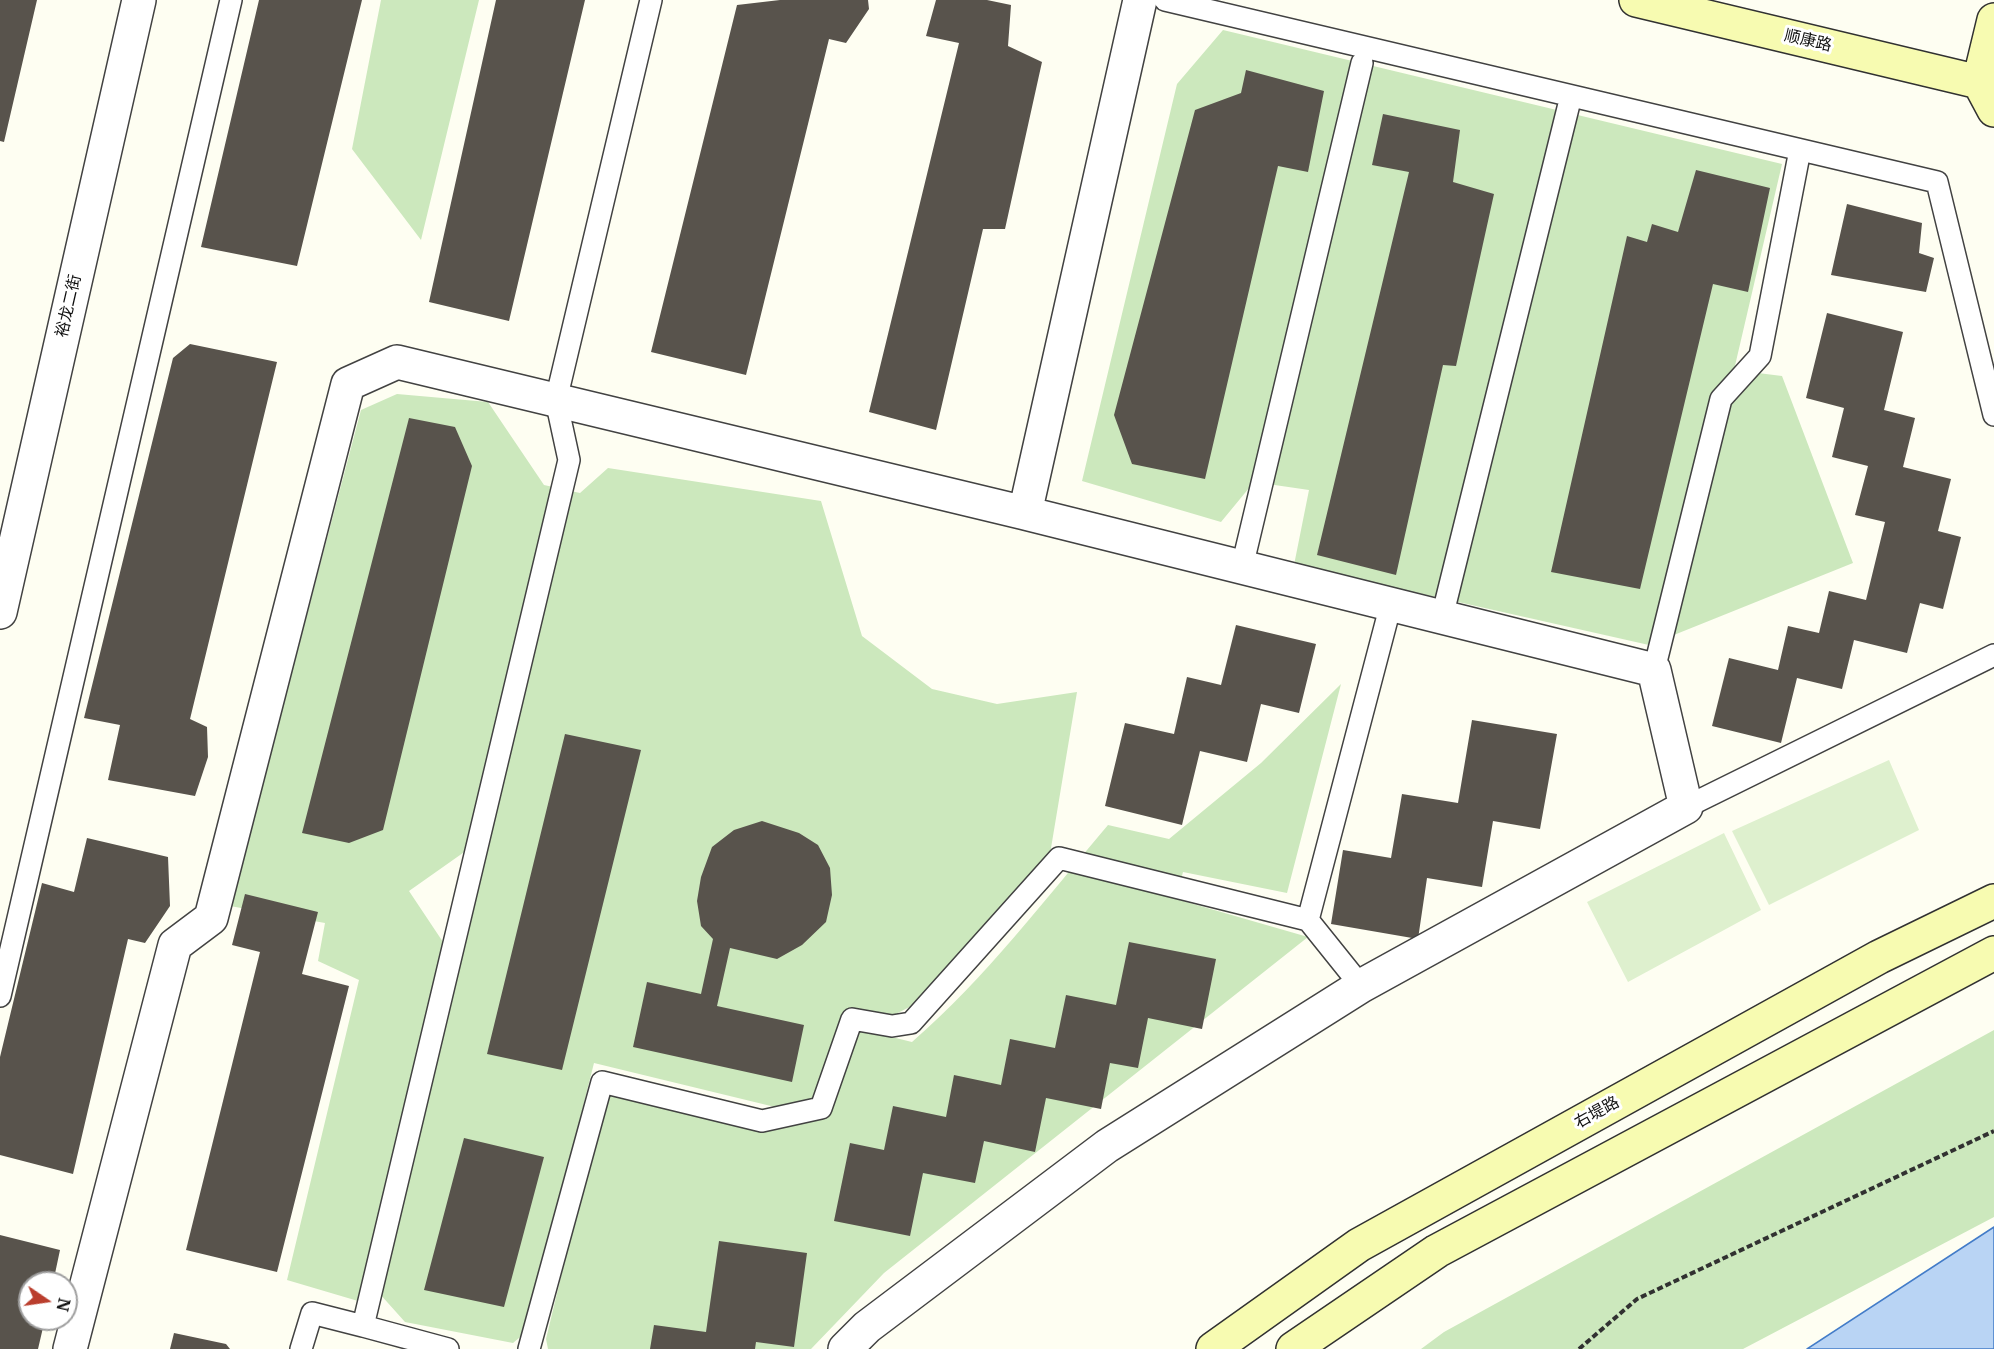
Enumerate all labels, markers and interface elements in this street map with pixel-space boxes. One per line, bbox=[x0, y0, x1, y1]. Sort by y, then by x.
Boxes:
street label: 顺康路 bbox=[1782, 26, 1834, 56]
street label: 裕龙二街 bbox=[52, 273, 86, 339]
street label: 右堤路 bbox=[1571, 1093, 1623, 1133]
north arrow bbox=[18, 1271, 78, 1331]
text: N bbox=[52, 1296, 75, 1313]

